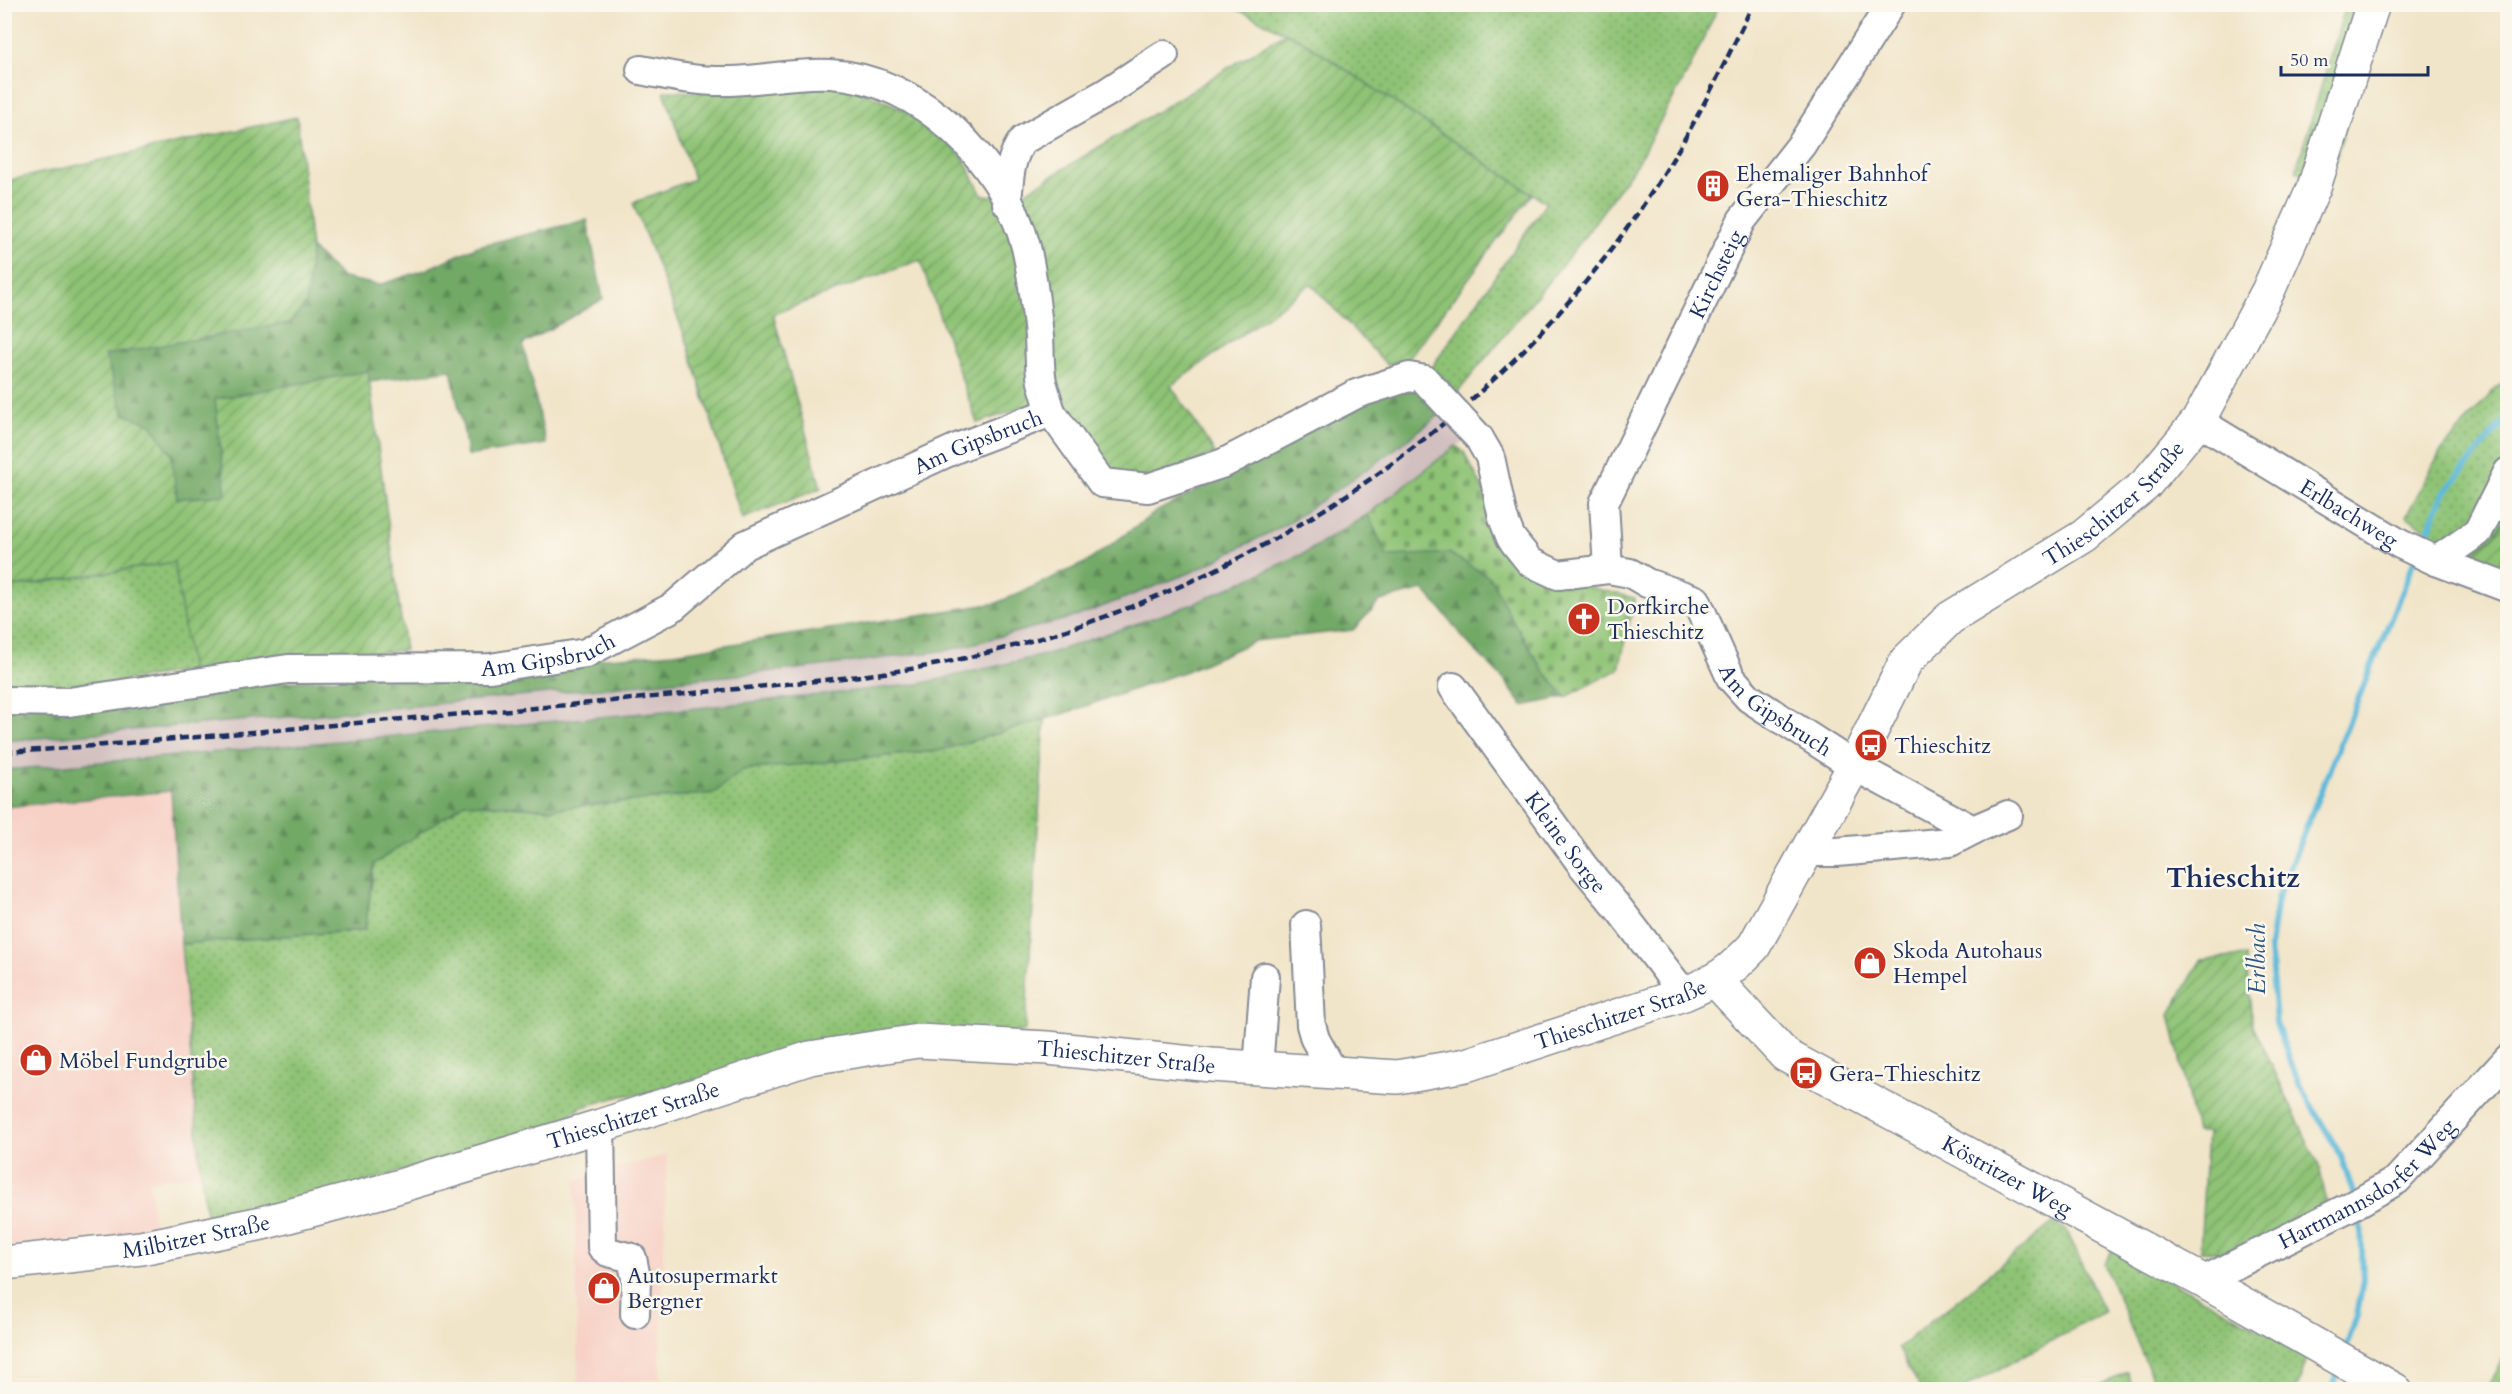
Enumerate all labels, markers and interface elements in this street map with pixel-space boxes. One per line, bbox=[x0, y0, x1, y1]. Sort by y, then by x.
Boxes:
scale bar bbox=[2281, 39, 2428, 77]
text: 50 m bbox=[2290, 48, 2329, 73]
place label: Ehemaliger Bahnhof Gera-Thieschitz bbox=[1736, 159, 1931, 214]
building icon: Ehemaliger Bahnhof Gera-Thieschitz bbox=[1695, 168, 1731, 204]
street label: Kirchsteig bbox=[1682, 224, 1751, 324]
street label: Am Gipsbruch bbox=[909, 403, 1047, 482]
street label: Thieschitzer Straße bbox=[2037, 435, 2192, 574]
street label: Erlbachweg bbox=[2294, 472, 2404, 556]
place label: Dorfkirche Thieschitz bbox=[1607, 592, 1710, 647]
church icon: Dorfkirche Thieschitz bbox=[1566, 601, 1602, 637]
street label: Am Gipsbruch bbox=[481, 626, 621, 684]
street label: Am Gipsbruch bbox=[1711, 660, 1838, 764]
bus stop icon: Thieschitz bbox=[1853, 727, 1889, 763]
place label: Thieschitz bbox=[1894, 731, 1991, 761]
street label: Kleine Sorge bbox=[1518, 786, 1613, 900]
district label: Thieschitz bbox=[2166, 859, 2300, 897]
water label: Erlbach bbox=[2241, 923, 2274, 995]
place label: Skoda Autohaus Hempel bbox=[1893, 936, 2042, 991]
shop icon: Skoda Autohaus Hempel bbox=[1852, 945, 1888, 981]
street label: Thieschitzer Straße bbox=[1531, 972, 1712, 1058]
street label: Thieschitzer Straße bbox=[1036, 1033, 1217, 1081]
shop icon: Möbel Fundgrube bbox=[18, 1042, 54, 1078]
place label: Möbel Fundgrube bbox=[59, 1046, 228, 1076]
bus stop icon: Gera-Thieschitz bbox=[1788, 1055, 1824, 1091]
place label: Gera-Thieschitz bbox=[1829, 1059, 1981, 1089]
street label: Thieschitzer Straße bbox=[543, 1074, 724, 1157]
street label: Hartmannsdorfer Weg bbox=[2273, 1112, 2463, 1257]
street label: Köstritzer Weg bbox=[1936, 1129, 2078, 1224]
street label: Milbitzer Straße bbox=[121, 1208, 273, 1266]
place label: Autosupermarkt Bergner bbox=[627, 1261, 778, 1316]
shop icon: Autosupermarkt Bergner bbox=[586, 1270, 622, 1306]

